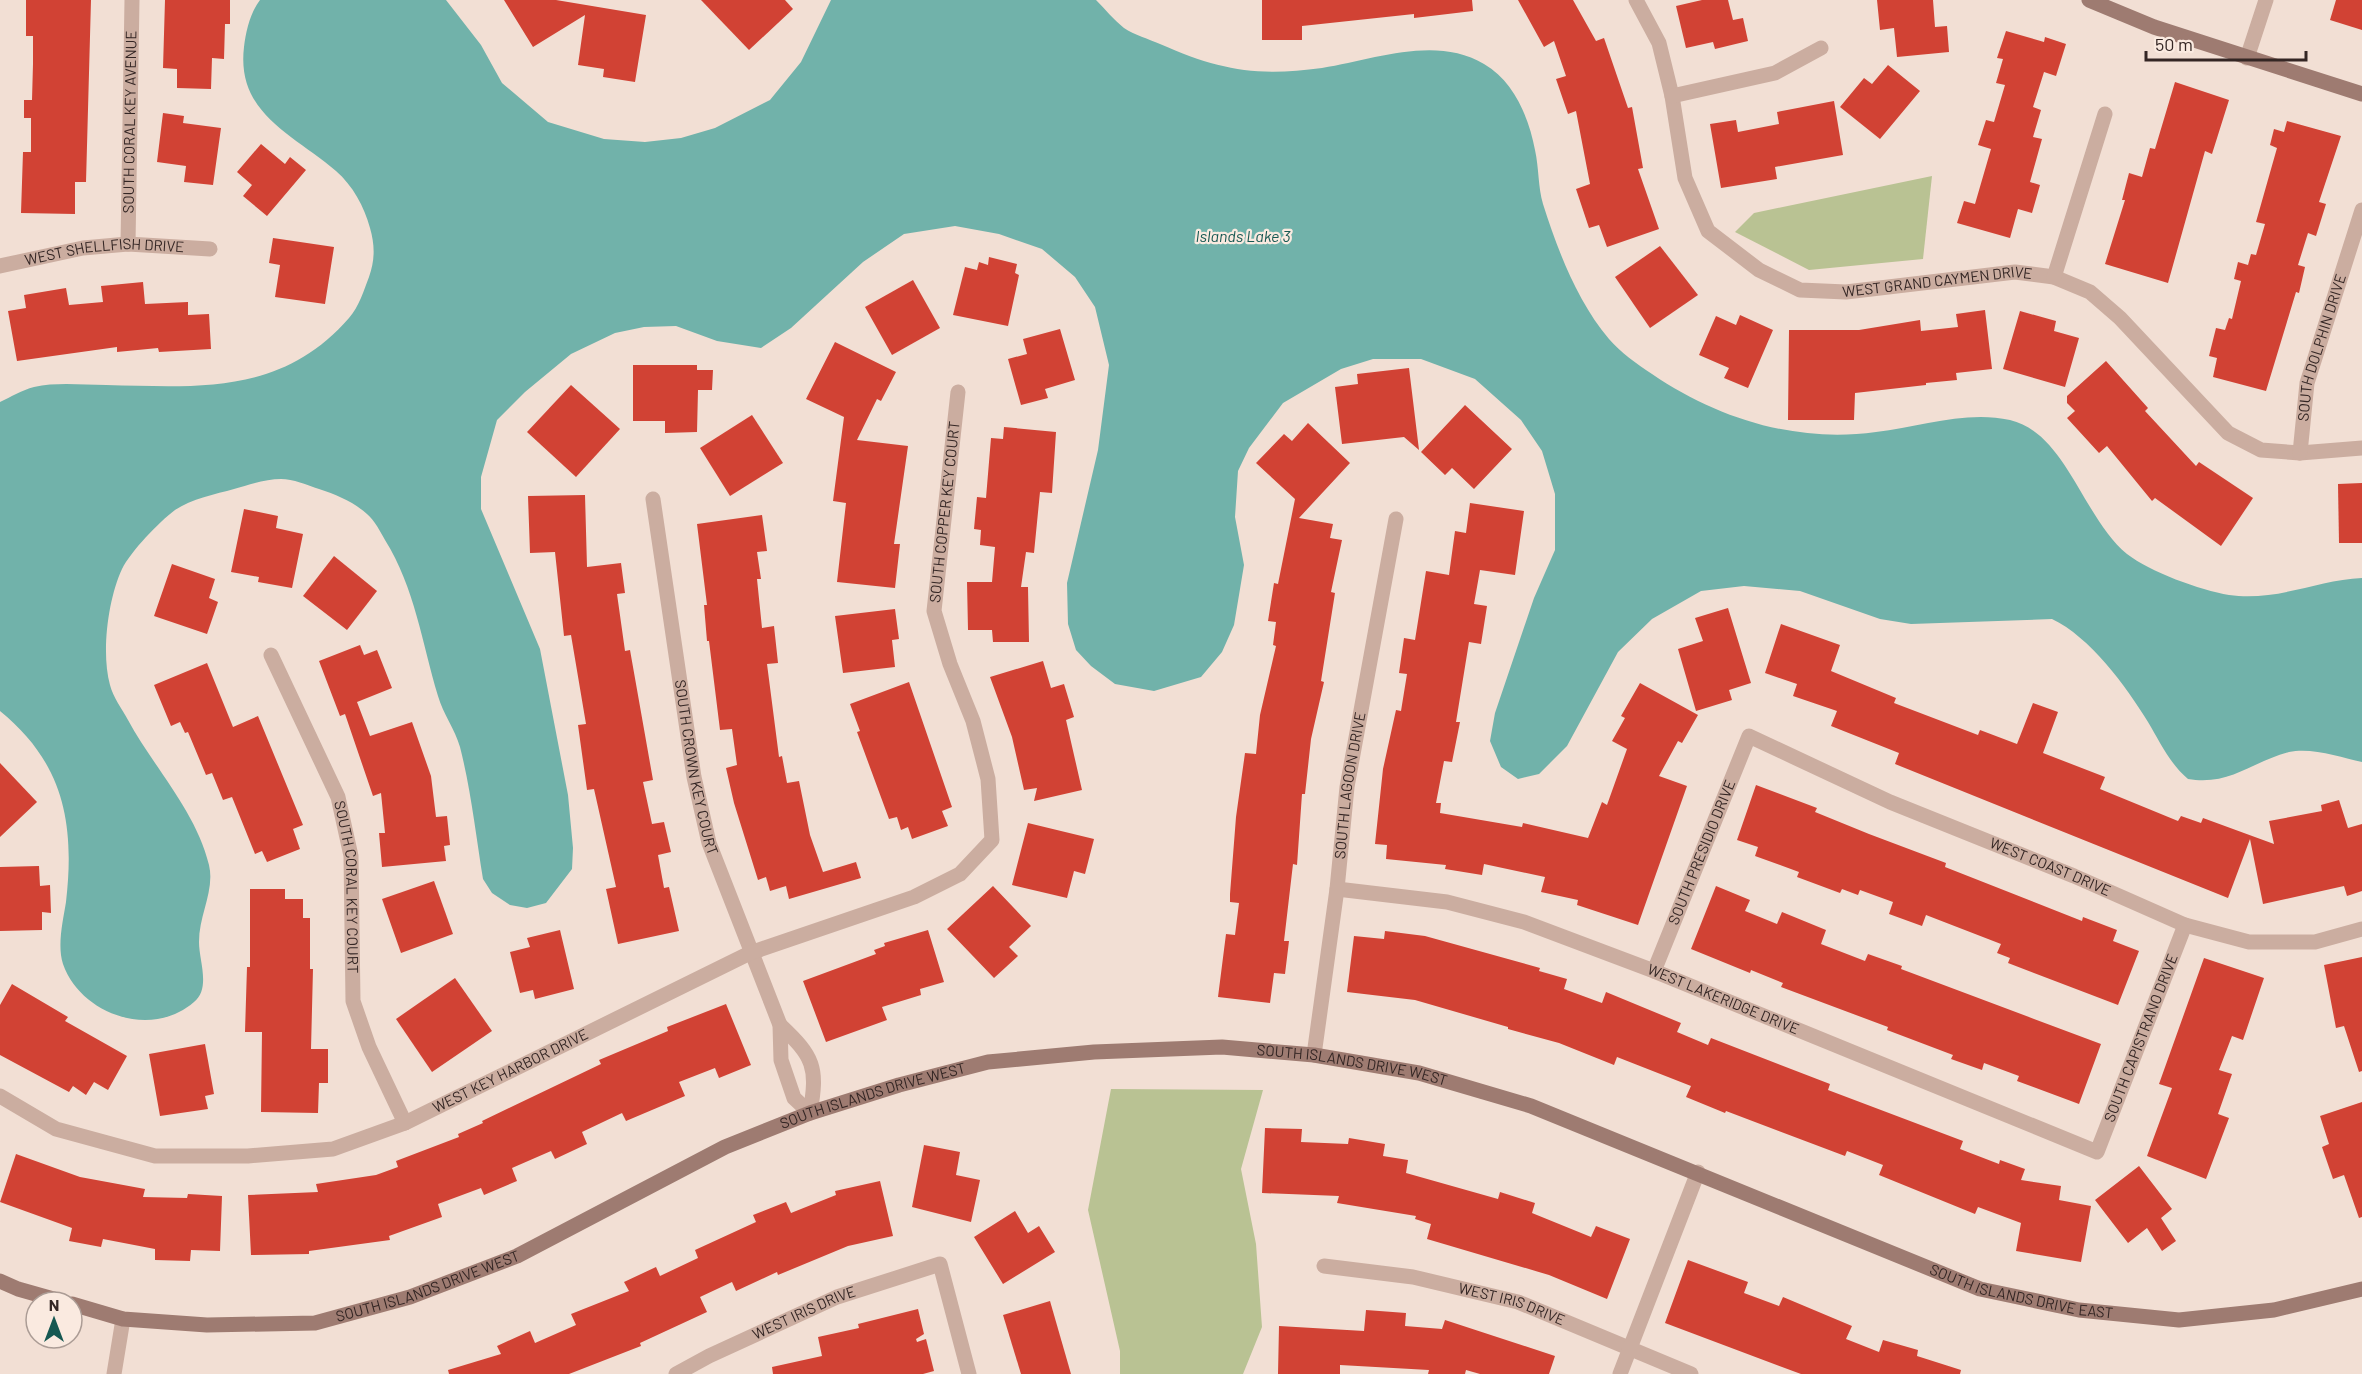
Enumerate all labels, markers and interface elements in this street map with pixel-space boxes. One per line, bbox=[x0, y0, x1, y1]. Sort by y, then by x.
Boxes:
scale bar bbox=[2146, 24, 2306, 62]
street label: SOUTH CORAL KEY AVENUE bbox=[119, 30, 139, 214]
text: 50 m bbox=[2155, 33, 2193, 55]
water label: Islands Lake 3 bbox=[1196, 226, 1290, 245]
street label: WEST SHELLFISH DRIVE bbox=[23, 234, 185, 268]
street label: WEST GRAND CAYMEN DRIVE bbox=[1841, 262, 2033, 300]
street label: SOUTH DOLPHIN DRIVE bbox=[2293, 272, 2349, 422]
street label: SOUTH COPPER KEY COURT bbox=[925, 420, 963, 603]
street label: SOUTH CROWN KEY COURT bbox=[672, 678, 723, 858]
street label: SOUTH LAGOON DRIVE bbox=[1330, 710, 1369, 860]
street label: SOUTH PRESIDIO DRIVE bbox=[1664, 777, 1738, 927]
street label: SOUTH CORAL KEY COURT bbox=[331, 799, 363, 974]
street label: WEST COAST DRIVE bbox=[1987, 833, 2114, 899]
street label: SOUTH CAPISTRANO DRIVE bbox=[2100, 951, 2181, 1124]
street label: WEST LAKERIDGE DRIVE bbox=[1645, 959, 1802, 1037]
street label: WEST KEY HARBOR DRIVE bbox=[429, 1024, 591, 1116]
street label: SOUTH ISLANDS DRIVE WEST bbox=[1256, 1040, 1450, 1089]
street label: SOUTH ISLANDS DRIVE WEST bbox=[777, 1058, 967, 1132]
street label: SOUTH ISLANDS DRIVE WEST bbox=[334, 1246, 522, 1325]
street label: SOUTH ISLANDS DRIVE EAST bbox=[1927, 1260, 2114, 1321]
street label: WEST IRIS DRIVE bbox=[1457, 1278, 1568, 1329]
street label: WEST IRIS DRIVE bbox=[749, 1282, 857, 1343]
north arrow bbox=[24, 1290, 84, 1350]
text: N bbox=[49, 1295, 59, 1314]

